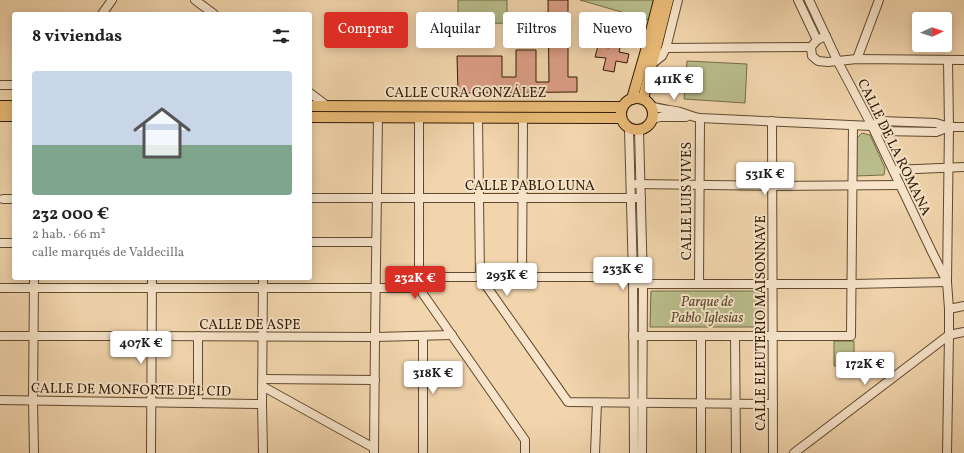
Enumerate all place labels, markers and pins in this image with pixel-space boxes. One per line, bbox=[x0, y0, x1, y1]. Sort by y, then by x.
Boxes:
pin: 411K € bbox=[641, 67, 707, 101]
pin: 531K € bbox=[732, 162, 798, 196]
pin: 233K € bbox=[590, 257, 656, 291]
pin: 293K € bbox=[474, 263, 540, 297]
pin: 232K € bbox=[382, 266, 448, 300]
pin: 407K € bbox=[108, 331, 174, 365]
pin: 172K € bbox=[832, 352, 898, 386]
pin: 318K € bbox=[400, 361, 466, 395]

